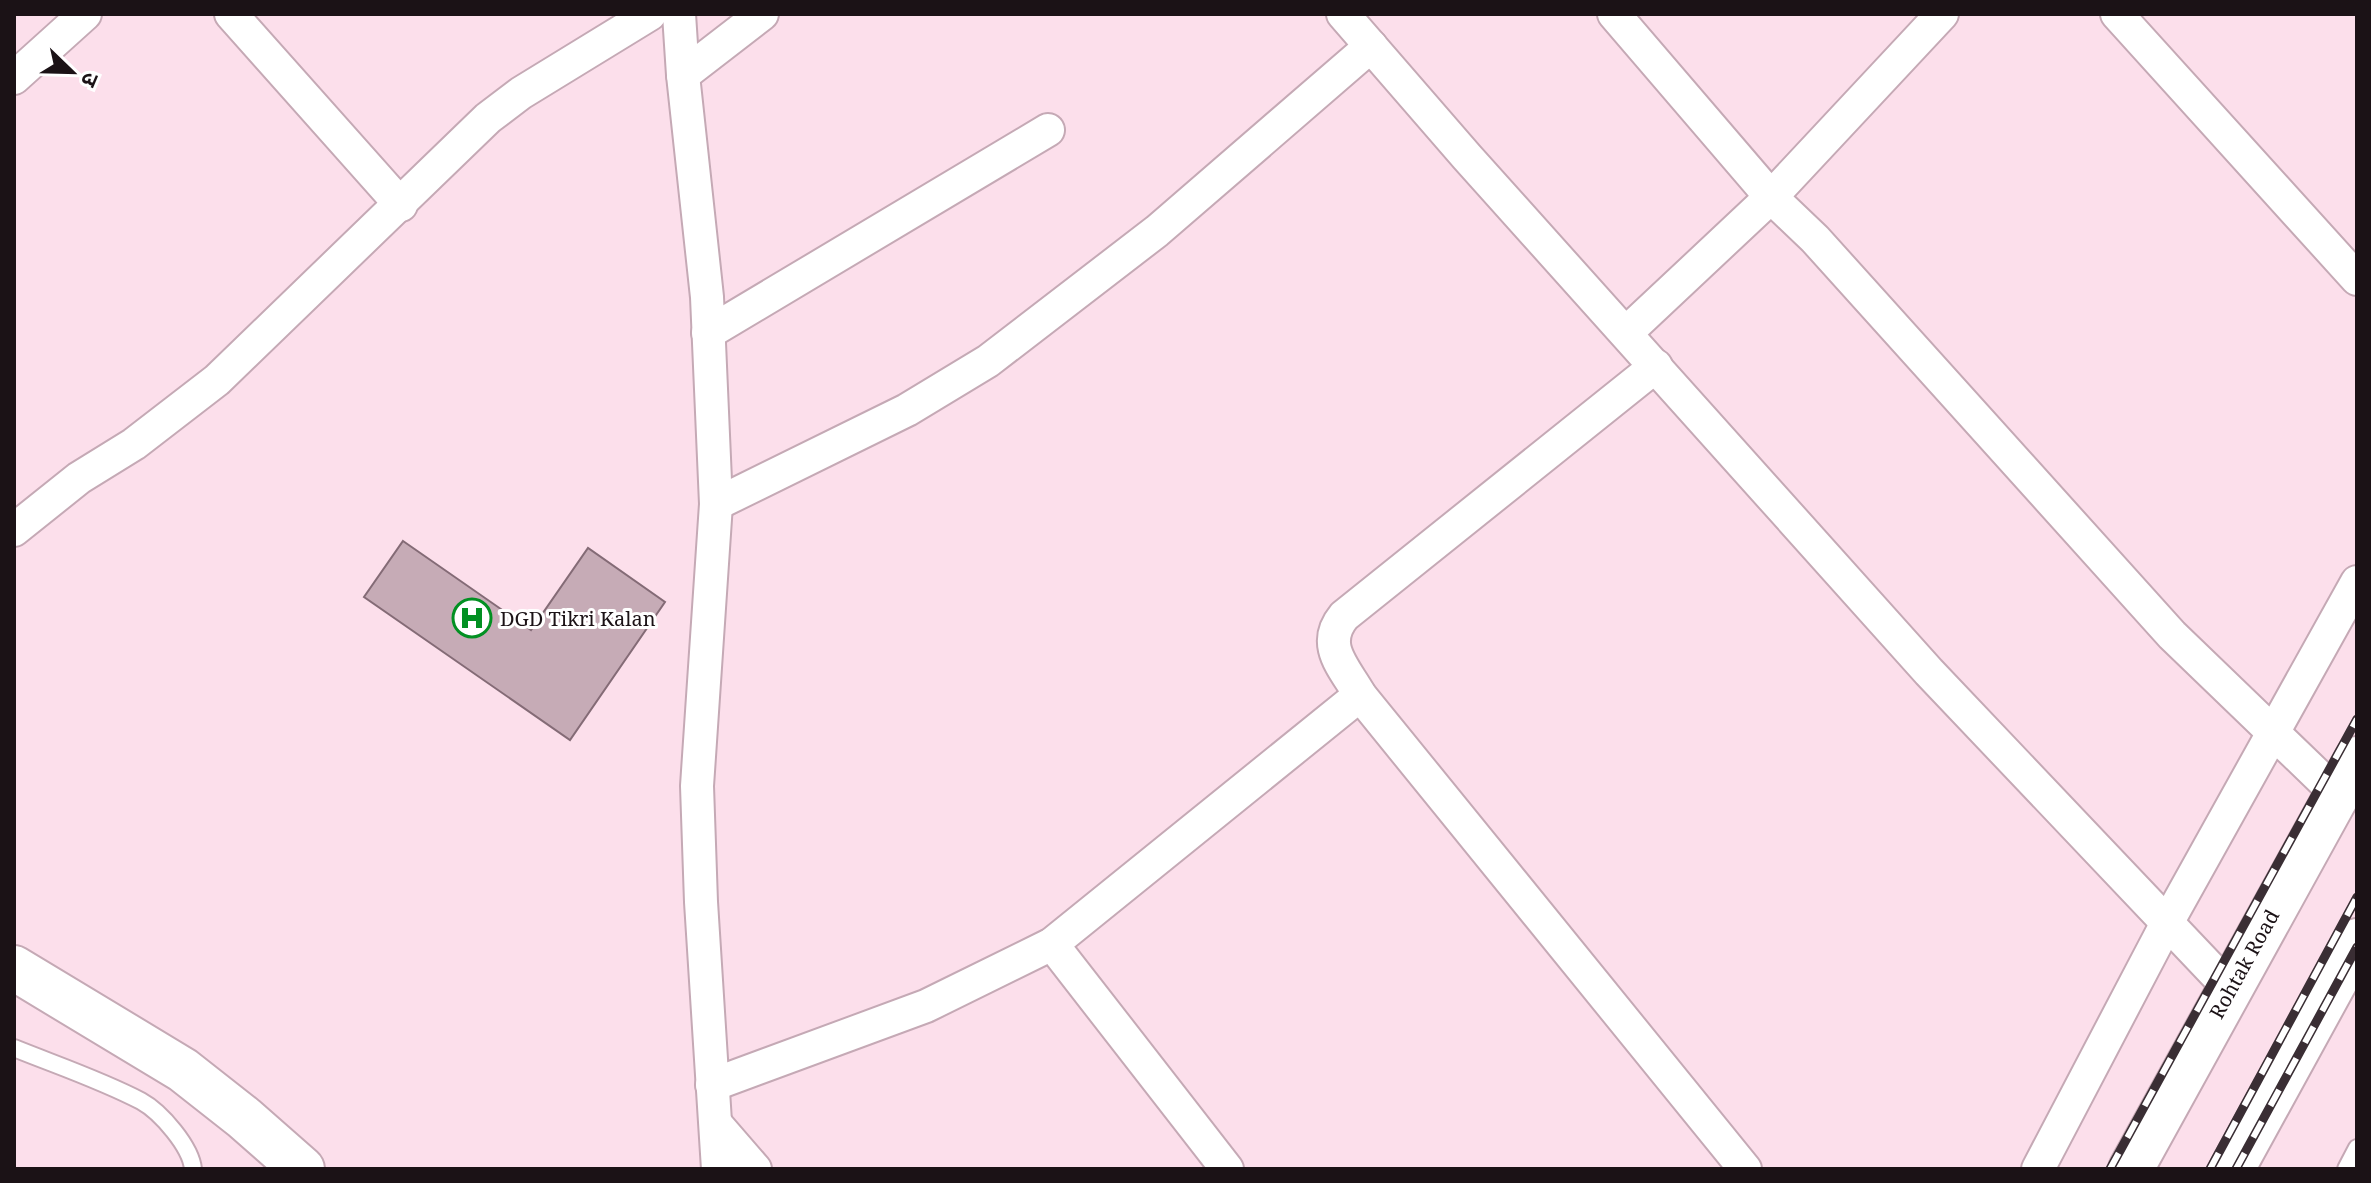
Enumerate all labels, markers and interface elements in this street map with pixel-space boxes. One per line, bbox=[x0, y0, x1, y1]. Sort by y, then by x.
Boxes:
north arrow bbox=[32, 32, 112, 112]
text: उ bbox=[75, 68, 108, 93]
hospital icon: DGD Tikri Kalan bbox=[451, 597, 493, 639]
place label: DGD Tikri Kalan bbox=[500, 605, 656, 632]
street label: Rohtak Road bbox=[2203, 905, 2285, 1023]

